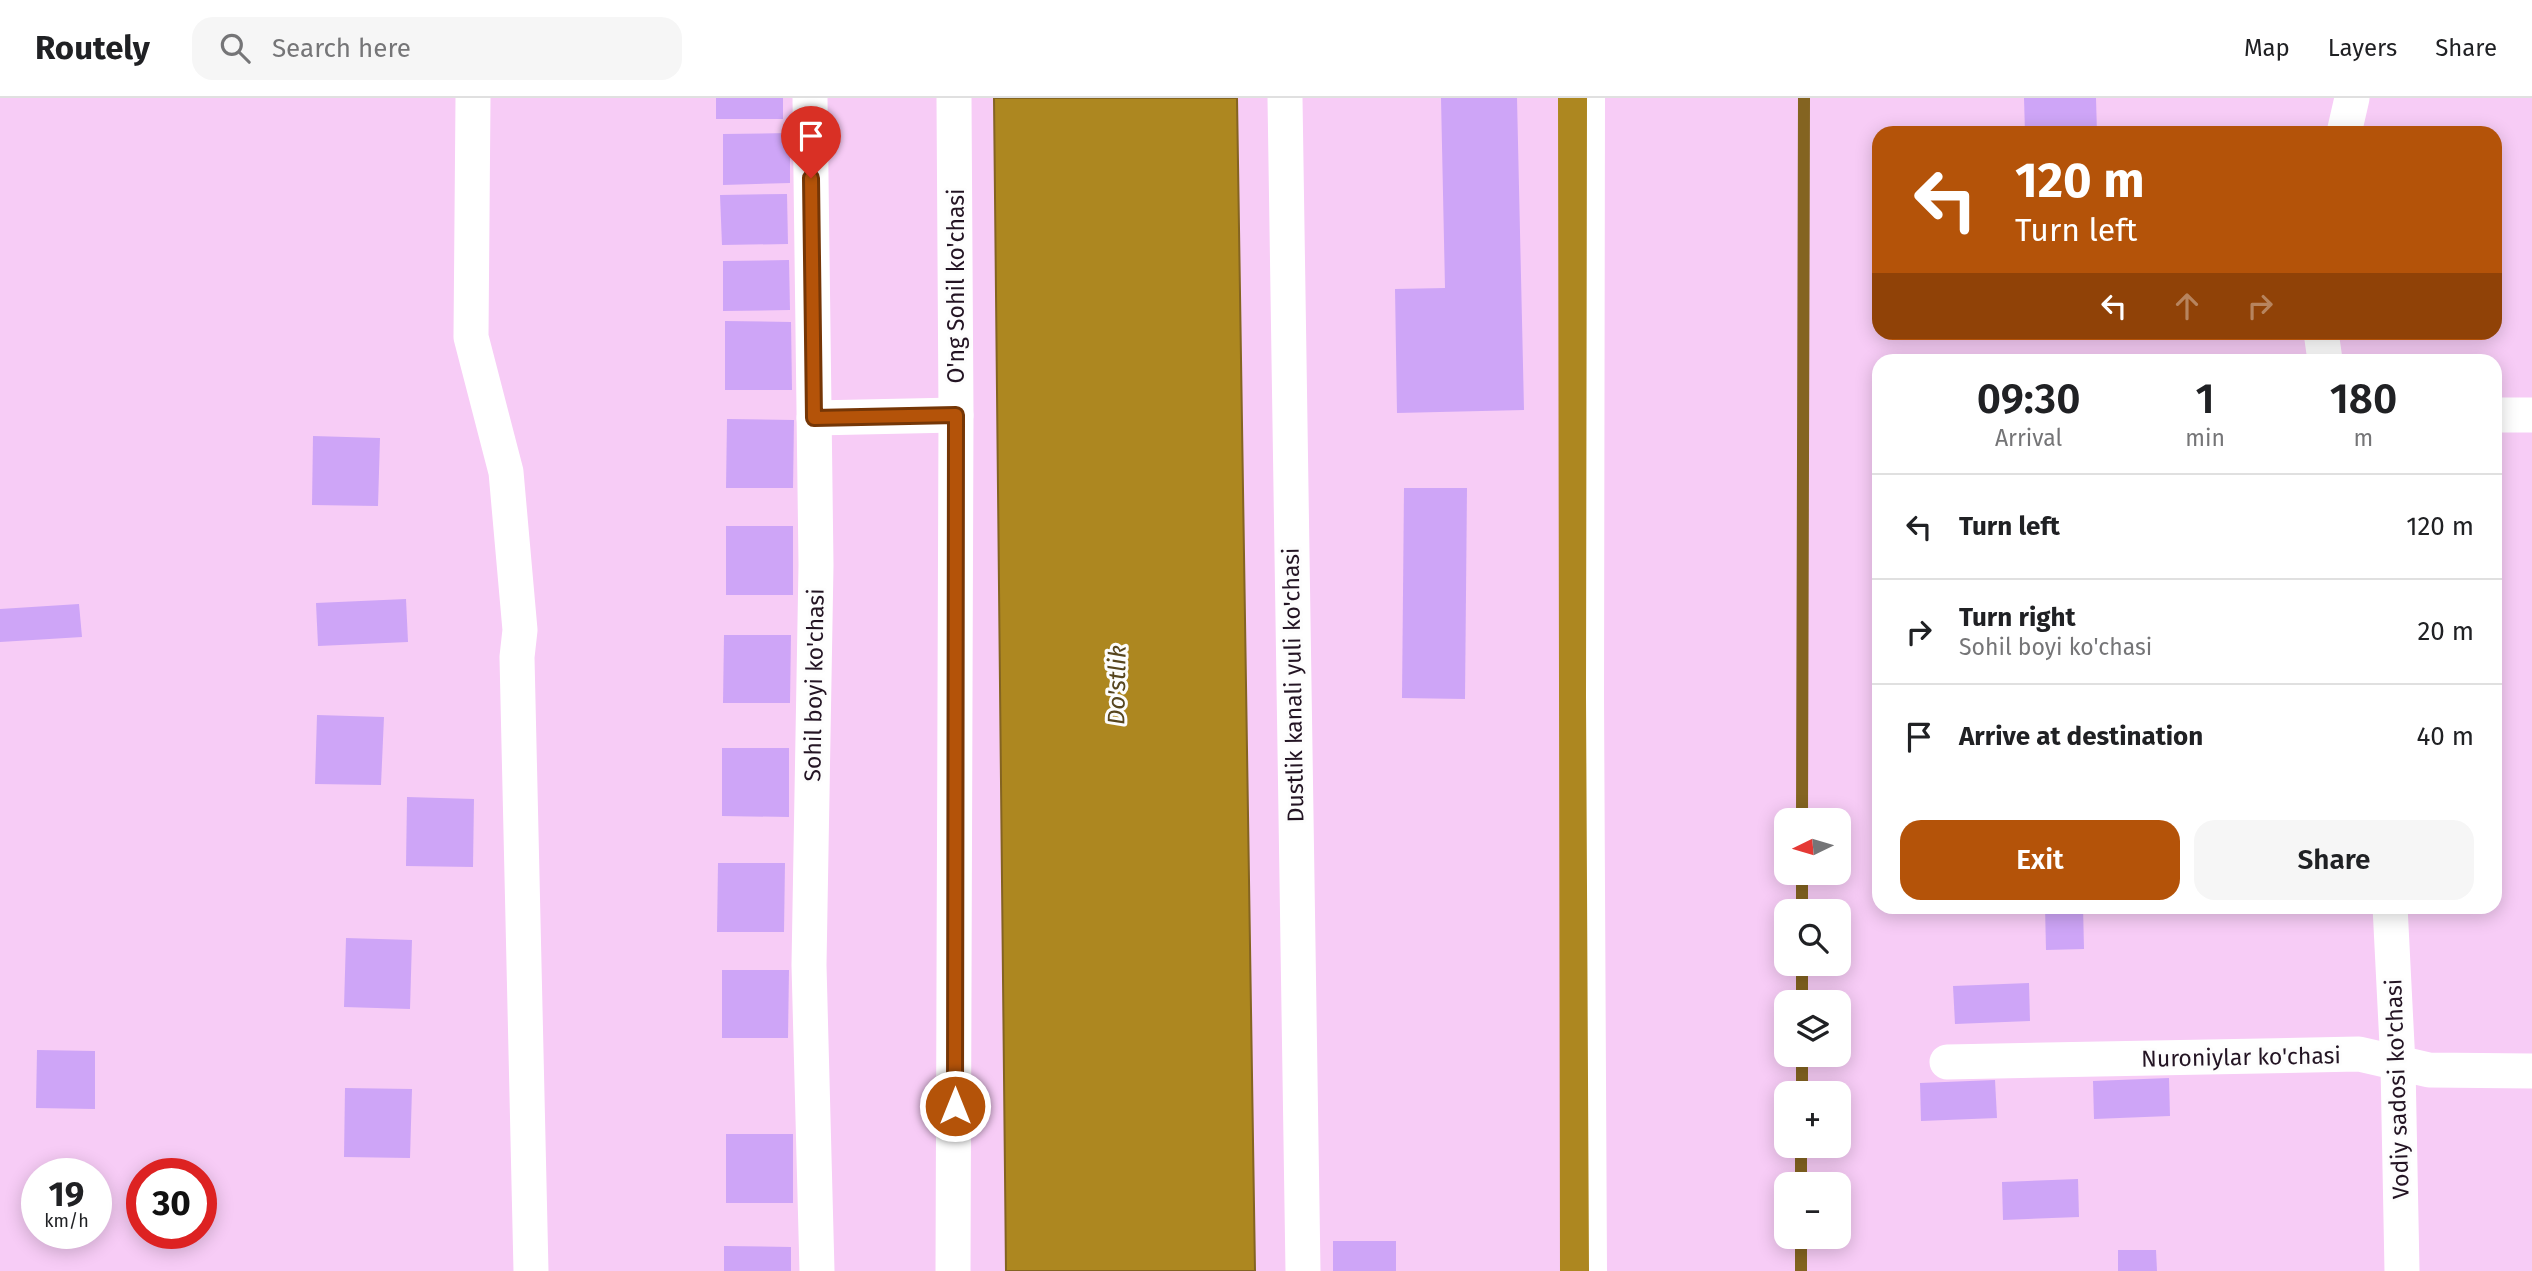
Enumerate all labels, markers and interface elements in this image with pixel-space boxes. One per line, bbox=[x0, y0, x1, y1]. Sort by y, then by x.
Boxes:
search box bbox=[192, 17, 682, 80]
text: Routely bbox=[35, 28, 150, 68]
icon: search bbox=[216, 29, 254, 67]
text: Search here bbox=[272, 33, 411, 64]
text: Map bbox=[2244, 34, 2290, 62]
text: Layers bbox=[2328, 34, 2397, 62]
text: Share bbox=[2435, 34, 2497, 62]
pin bbox=[781, 106, 841, 178]
icon: arrive bbox=[792, 117, 830, 155]
text: 120 m bbox=[2015, 151, 2145, 210]
icon: left bbox=[1900, 154, 1991, 245]
street label: O'ng Sohil ko'chasi bbox=[942, 189, 970, 383]
text: Turn left bbox=[2015, 211, 2137, 249]
icon: left bbox=[2095, 287, 2133, 325]
icon: ahead bbox=[2168, 287, 2206, 325]
icon: right bbox=[2241, 287, 2279, 325]
text: 09:30 bbox=[1977, 374, 2080, 424]
text: 1 bbox=[2195, 374, 2215, 424]
text: 180 bbox=[2330, 374, 2397, 424]
text: Arrival bbox=[1995, 424, 2062, 452]
text: min bbox=[2185, 424, 2225, 452]
text: m bbox=[2354, 424, 2373, 452]
icon: left bbox=[1900, 508, 1938, 546]
text: Turn left bbox=[1959, 511, 2060, 542]
text: 120 m bbox=[2406, 511, 2474, 542]
street label: Dustlik kanali yuli ko'chasi bbox=[1277, 547, 1309, 823]
street label: Sohil boyi ko'chasi bbox=[798, 588, 830, 782]
text: Turn right bbox=[1959, 602, 2076, 633]
icon: right bbox=[1900, 613, 1938, 651]
text: 20 m bbox=[2417, 616, 2474, 647]
text: Sohil boyi ko'chasi bbox=[1959, 633, 2152, 661]
water label: Do'stlik bbox=[1102, 645, 1132, 725]
icon: arrive bbox=[1900, 718, 1938, 756]
text: Arrive at destination bbox=[1959, 721, 2203, 752]
text: 40 m bbox=[2416, 721, 2474, 752]
north arrow bbox=[1774, 808, 1852, 886]
map controls bbox=[1774, 808, 1851, 1249]
button: Exit bbox=[1900, 820, 2180, 900]
button: Share bbox=[2194, 820, 2474, 900]
button: search bbox=[1774, 899, 1851, 976]
street label: Vodiy sadosi ko'chasi bbox=[2379, 978, 2415, 1200]
button: layers bbox=[1774, 990, 1851, 1067]
street label: Nuroniylar ko'chasi bbox=[2141, 1041, 2341, 1073]
position arrow bbox=[918, 1069, 992, 1143]
button: + bbox=[1774, 1081, 1851, 1158]
speed limit sign: 30 bbox=[126, 1158, 217, 1249]
button: − bbox=[1774, 1172, 1851, 1249]
text: 19 bbox=[49, 1173, 84, 1215]
text: km/h bbox=[44, 1210, 89, 1232]

